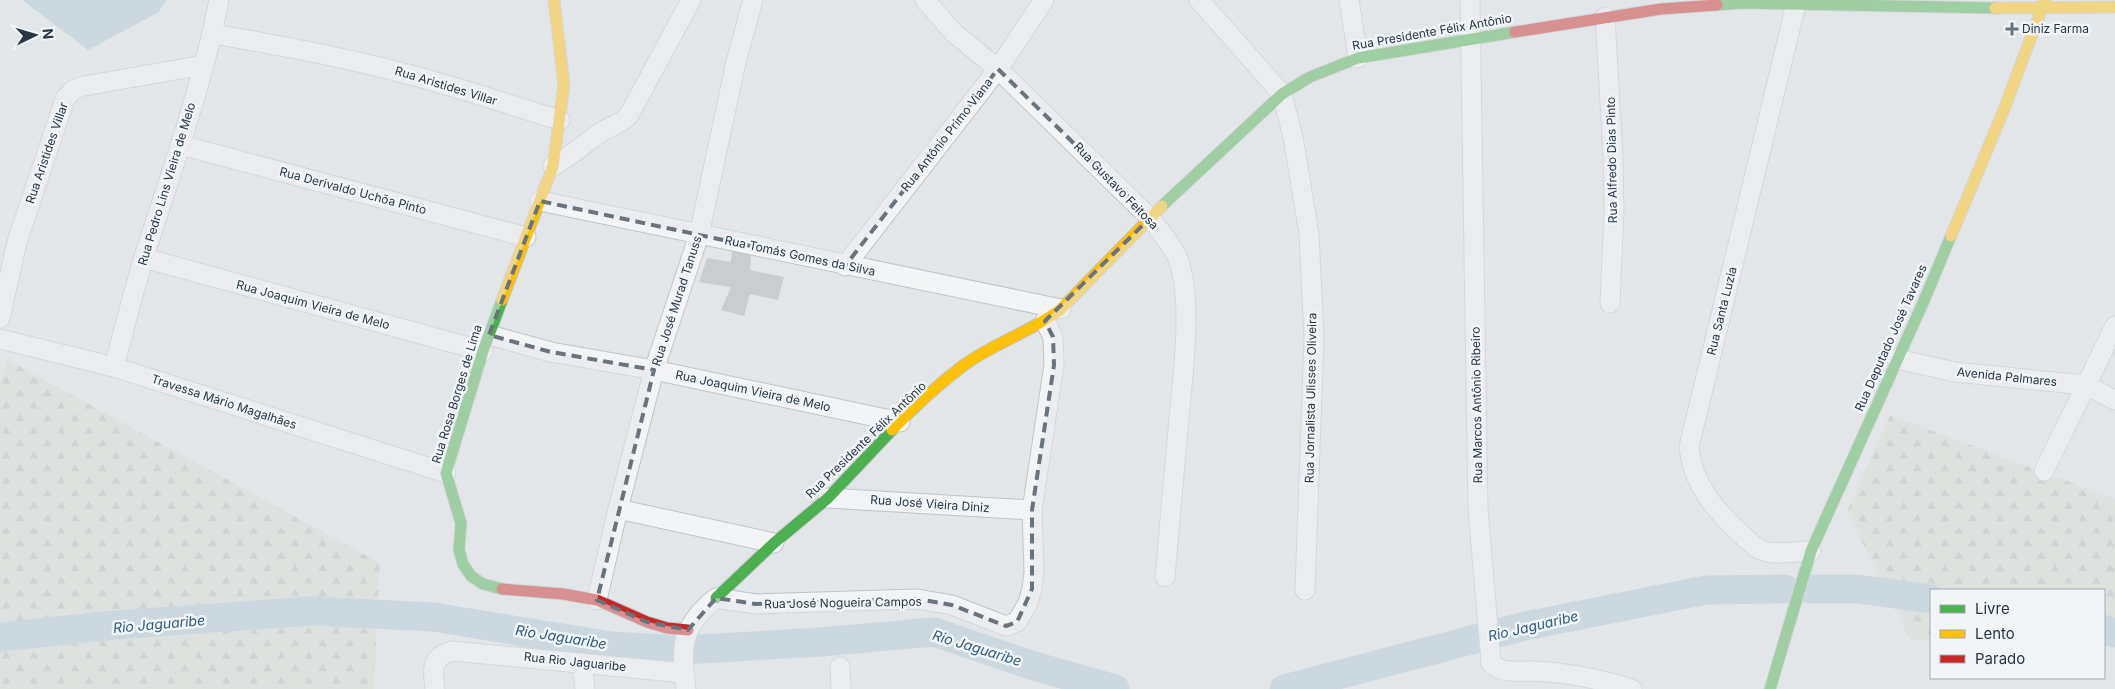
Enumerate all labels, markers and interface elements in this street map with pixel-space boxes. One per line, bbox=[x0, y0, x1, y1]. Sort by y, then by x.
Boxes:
north arrow bbox=[10, 10, 60, 60]
street label: Rua Presidente Félix Antônio bbox=[1351, 10, 1513, 53]
place label: Diniz Farma bbox=[2022, 21, 2089, 36]
marker: Diniz Farma bbox=[2006, 23, 2018, 35]
text: N bbox=[40, 28, 57, 40]
street label: Rua Aristides Villar bbox=[393, 63, 500, 108]
street label: Rua Antônio Primo Viana bbox=[898, 75, 996, 194]
street label: Rua Alfredo Dias Pinto bbox=[1603, 97, 1620, 223]
street label: Rua Aristides Villar bbox=[22, 100, 71, 206]
street label: Rua Pedro Lins Vieira de Melo bbox=[135, 101, 198, 267]
street label: Rua Gustavo Feitosa bbox=[1071, 139, 1162, 232]
street label: Rua Derivaldo Uchõa Pinto bbox=[278, 164, 428, 217]
street label: Rua Tomás Gomes da Silva bbox=[723, 232, 877, 279]
street label: Rua José Murad Tanuss bbox=[648, 234, 705, 368]
street label: Rua Deputado José Tavares bbox=[1851, 262, 1930, 413]
street label: Rua Santa Luzia bbox=[1703, 265, 1740, 357]
street label: Rua Joaquim Vieira de Melo bbox=[235, 277, 392, 332]
street label: Rua Jornalista Ulisses Oliveira bbox=[1302, 313, 1319, 483]
street label: Rua Rosa Borges de Lima bbox=[428, 323, 485, 465]
street label: Rua Marcos Antônio Ribeiro bbox=[1468, 326, 1485, 484]
street label: Avenida Palmares bbox=[1956, 364, 2058, 389]
street label: Rua Joaquim Vieira de Melo bbox=[674, 367, 832, 414]
street label: Travessa Mário Magalhães bbox=[150, 371, 299, 432]
street label: Rua Presidente Félix Antônio bbox=[802, 378, 929, 501]
street label: Rua José Vieira Diniz bbox=[870, 492, 990, 515]
legend bbox=[1930, 589, 2105, 679]
street label: Rua José Nogueira Campos bbox=[764, 594, 922, 611]
text: Livre bbox=[1975, 599, 2010, 618]
water label: Rio Jaguaribe bbox=[1486, 607, 1580, 644]
water label: Rio Jaguaribe bbox=[112, 611, 206, 636]
water label: Rio Jaguaribe bbox=[514, 621, 608, 652]
text: Lento bbox=[1975, 624, 2015, 643]
water label: Rio Jaguaribe bbox=[931, 626, 1024, 669]
street label: Rua Rio Jaguaribe bbox=[523, 649, 627, 674]
text: Parado bbox=[1975, 649, 2025, 668]

